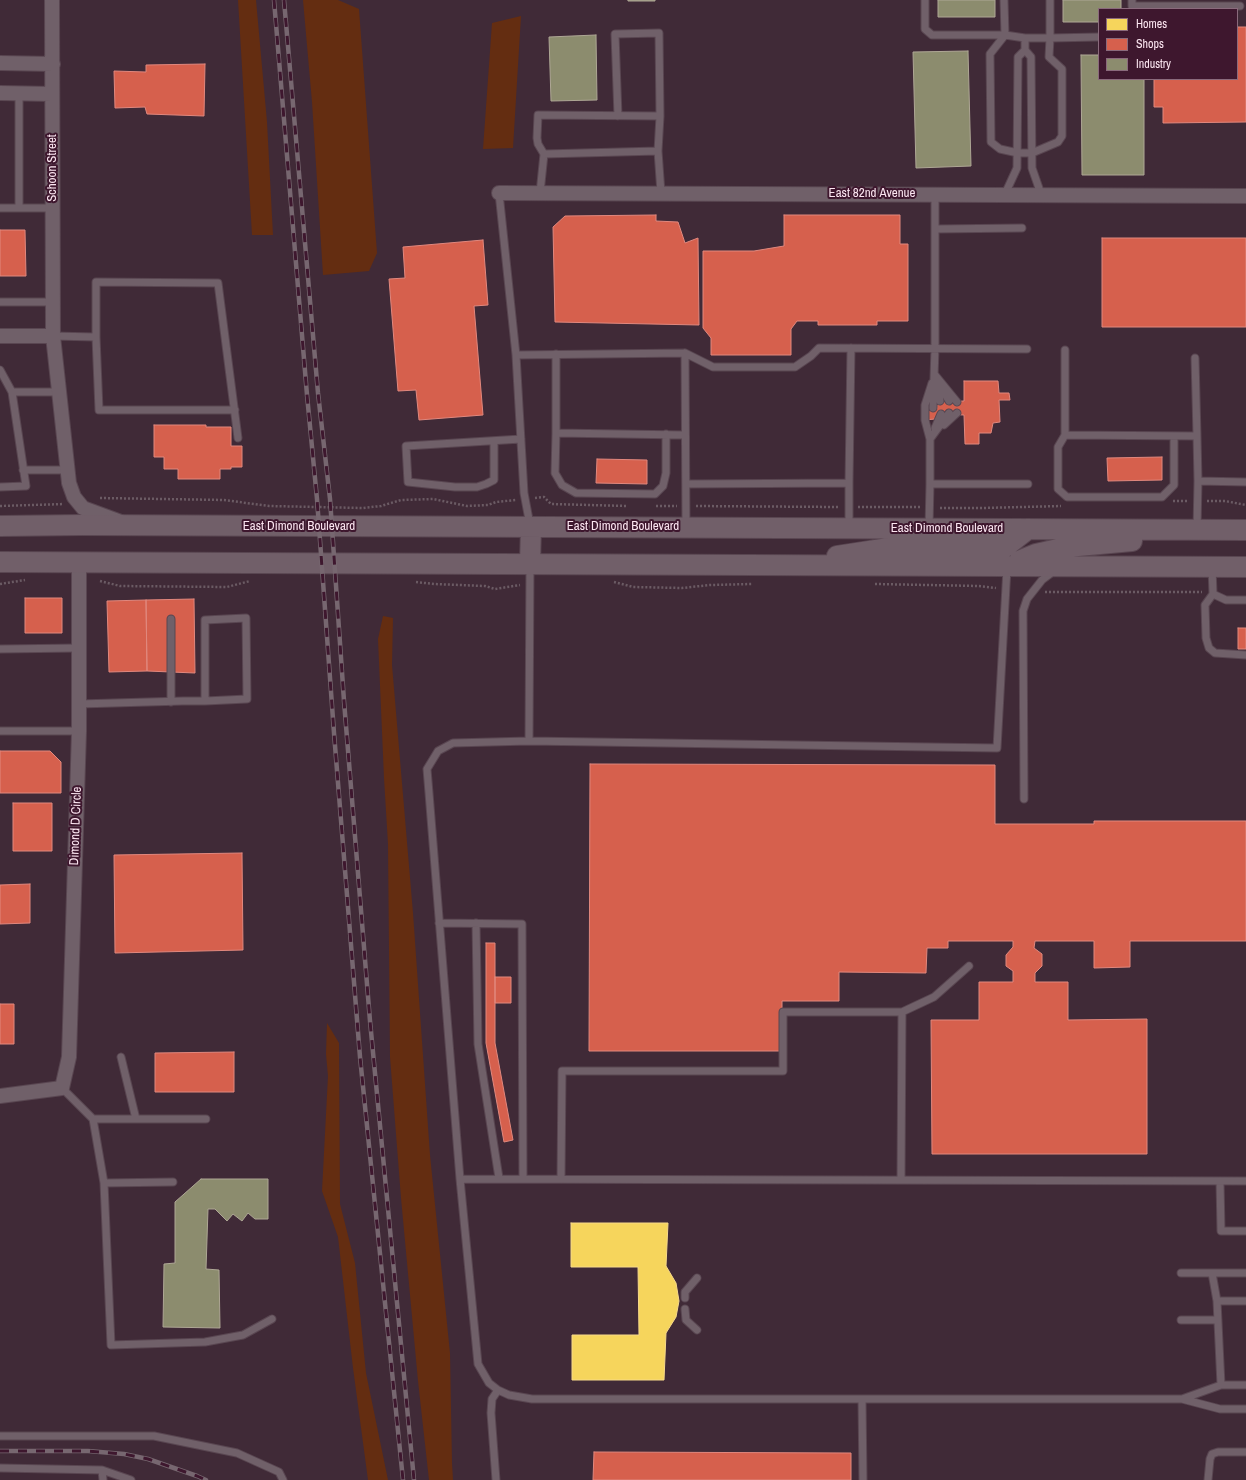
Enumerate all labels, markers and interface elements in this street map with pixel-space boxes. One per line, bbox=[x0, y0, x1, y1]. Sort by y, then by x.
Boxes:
legend bbox=[1098, 8, 1238, 80]
text: Homes bbox=[1136, 16, 1167, 32]
text: Shops bbox=[1136, 36, 1164, 52]
text: Industry bbox=[1136, 56, 1171, 72]
street label: Schoon Street bbox=[45, 134, 61, 202]
street label: East 82nd Avenue bbox=[829, 186, 915, 202]
street label: East Dimond Boulevard bbox=[243, 519, 355, 535]
street label: East Dimond Boulevard bbox=[567, 519, 679, 535]
street label: East Dimond Boulevard bbox=[891, 521, 1003, 537]
street label: Dimond D Circle bbox=[67, 786, 85, 866]

